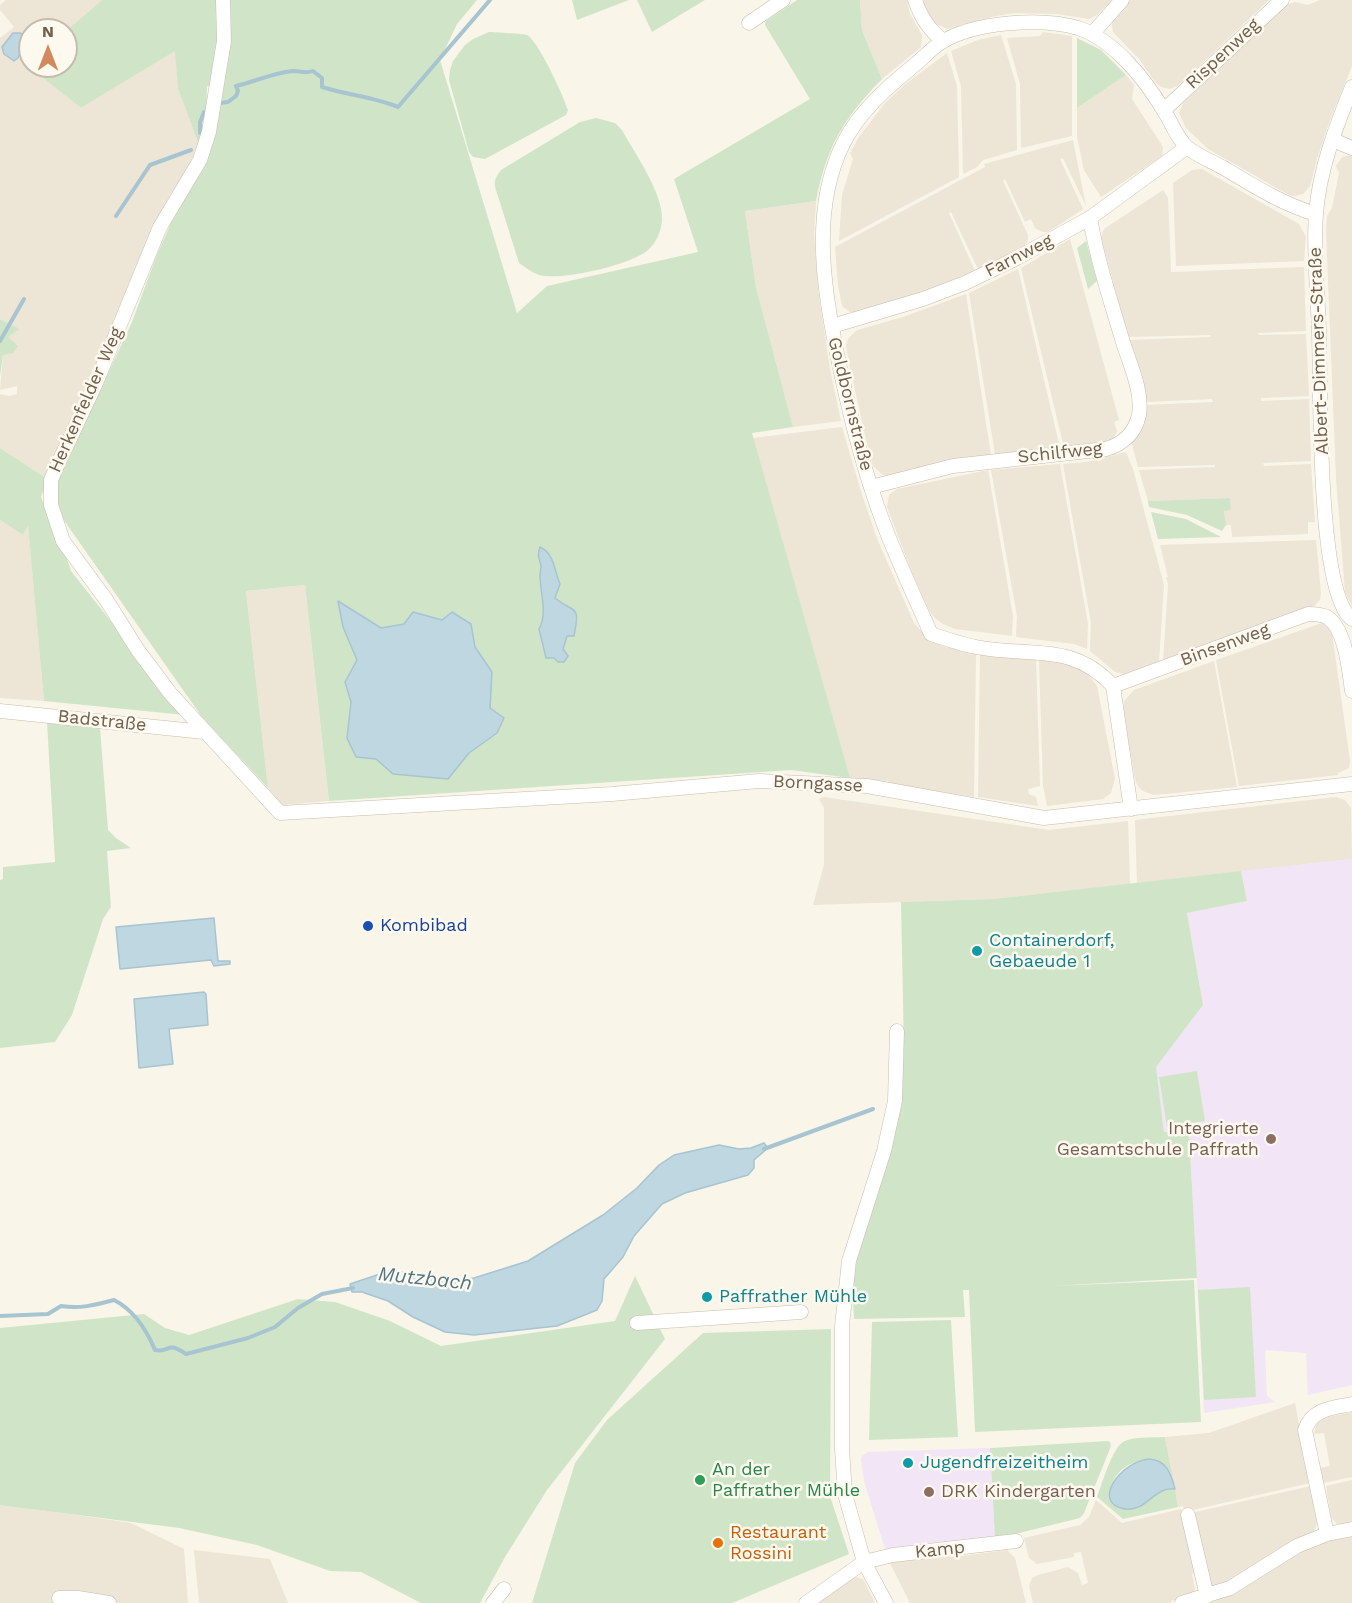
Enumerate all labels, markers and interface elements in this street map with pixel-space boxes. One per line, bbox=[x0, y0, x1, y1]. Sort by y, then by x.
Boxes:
street label: Rispenweg bbox=[1181, 14, 1265, 94]
north arrow bbox=[18, 18, 78, 78]
text: N bbox=[42, 22, 54, 41]
street label: Farnweg bbox=[981, 230, 1057, 282]
street label: Albert-Dimmers-Straße bbox=[1305, 247, 1333, 455]
street label: Herkenfelder Weg bbox=[44, 324, 128, 476]
street label: Goldbornstraße bbox=[823, 335, 877, 473]
street label: Schilfweg bbox=[1017, 438, 1103, 468]
street label: Binsenweg bbox=[1177, 619, 1273, 671]
street label: Badstraße bbox=[57, 706, 147, 736]
street label: Borngasse bbox=[772, 771, 864, 797]
place label: Kombibad bbox=[380, 915, 468, 937]
marker: Kombibad bbox=[361, 919, 375, 933]
place label: Containerdorf, Gebaeude 1 bbox=[989, 930, 1114, 972]
marker: Containerdorf, Gebaeude 1 bbox=[970, 944, 984, 958]
place label: Integrierte Gesamtschule Paffrath bbox=[1057, 1118, 1259, 1160]
marker: Integrierte Gesamtschule Paffrath bbox=[1264, 1132, 1278, 1146]
water label: Mutzbach bbox=[377, 1262, 473, 1296]
place label: Paffrather Mühle bbox=[719, 1286, 867, 1308]
marker: Paffrather Mühle bbox=[700, 1290, 714, 1304]
place label: Jugendfreizeitheim bbox=[920, 1452, 1088, 1474]
marker: Jugendfreizeitheim bbox=[901, 1456, 915, 1470]
place label: An der Paffrather Mühle bbox=[712, 1459, 860, 1502]
marker: An der Paffrather Mühle bbox=[693, 1473, 707, 1487]
place label: DRK Kindergarten bbox=[941, 1481, 1096, 1503]
marker: DRK Kindergarten bbox=[922, 1485, 936, 1499]
place label: Restaurant Rossini bbox=[730, 1522, 826, 1564]
marker: Restaurant Rossini bbox=[711, 1536, 725, 1550]
street label: Kamp bbox=[914, 1537, 966, 1563]

